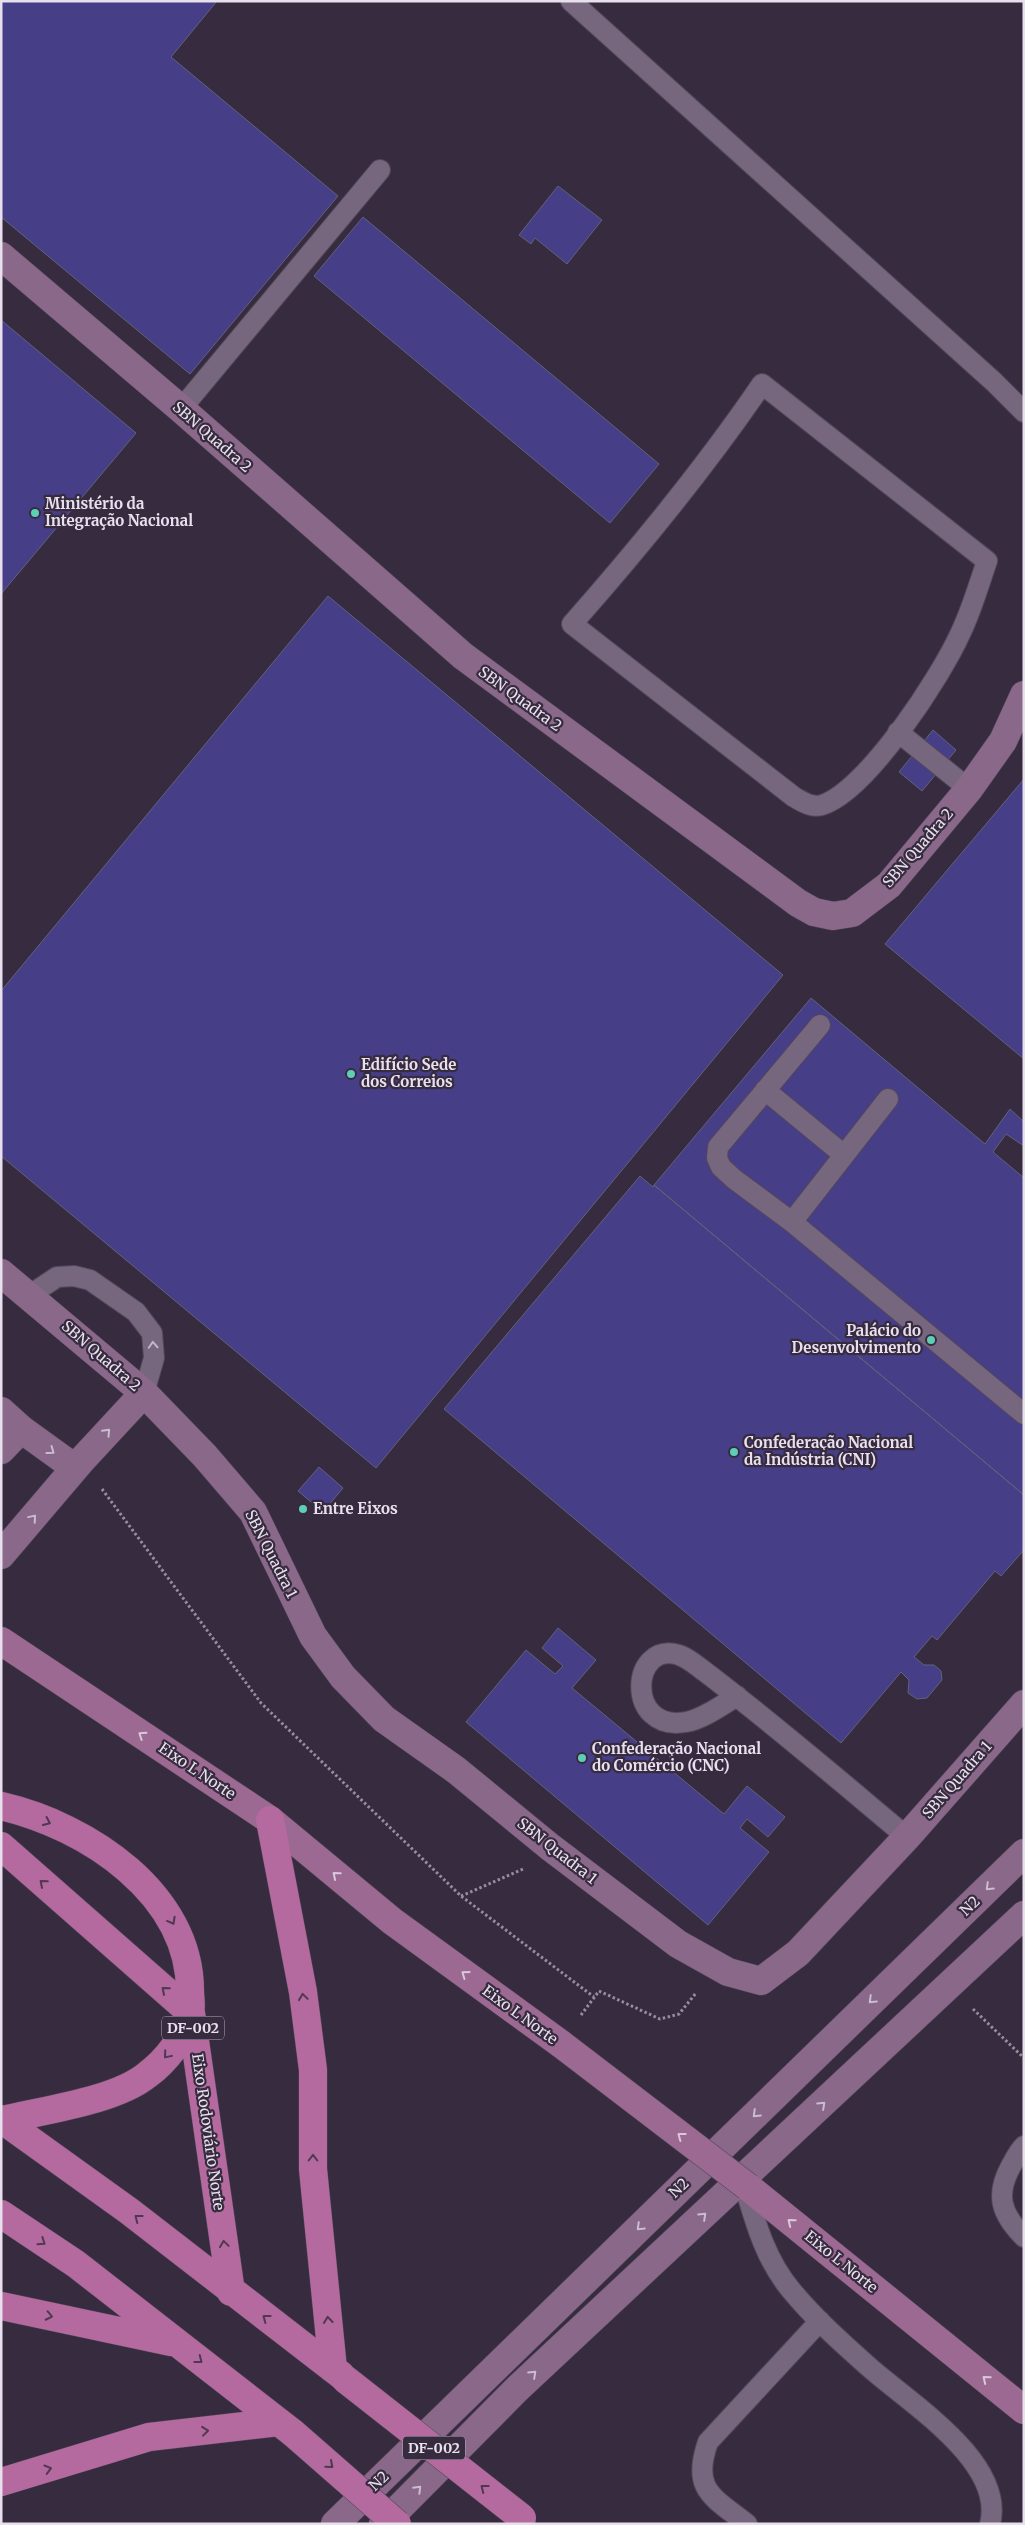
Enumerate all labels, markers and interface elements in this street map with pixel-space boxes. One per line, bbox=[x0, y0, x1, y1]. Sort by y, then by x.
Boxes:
street label: SBN Quadra 2 bbox=[169, 397, 256, 476]
place label: Ministério da Integração Nacional bbox=[45, 494, 193, 530]
marker: Ministério da Integração Nacional bbox=[29, 507, 41, 519]
street label: SBN Quadra 2 bbox=[475, 662, 566, 735]
street label: SBN Quadra 2 bbox=[878, 804, 957, 891]
place label: Edifício Sede dos Correios bbox=[361, 1055, 457, 1091]
marker: Edifício Sede dos Correios bbox=[345, 1068, 357, 1080]
street label: SBN Quadra 2 bbox=[58, 1316, 145, 1395]
place label: Palácio do Desenvolvimento bbox=[792, 1321, 921, 1357]
marker: Palácio do Desenvolvimento bbox=[925, 1334, 937, 1346]
one-way arrow bbox=[148, 1341, 159, 1349]
one-way arrow bbox=[101, 1429, 110, 1438]
place label: Confederação Nacional da Indústria (CNI) bbox=[744, 1433, 913, 1469]
one-way arrow bbox=[45, 1445, 55, 1454]
marker: Confederação Nacional da Indústria (CNI) bbox=[728, 1446, 740, 1458]
place label: Entre Eixos bbox=[313, 1499, 398, 1518]
marker: Entre Eixos bbox=[297, 1503, 309, 1515]
street label: SBN Quadra 1 bbox=[241, 1506, 302, 1601]
one-way arrow bbox=[27, 1515, 35, 1524]
one-way arrow bbox=[138, 1732, 148, 1741]
street label: SBN Quadra 1 bbox=[918, 1737, 996, 1822]
street label: Eixo L Norte bbox=[155, 1738, 239, 1803]
place label: Confederação Nacional do Comércio (CNC) bbox=[592, 1739, 761, 1775]
marker: Confederação Nacional do Comércio (CNC) bbox=[576, 1752, 588, 1764]
street label: SBN Quadra 1 bbox=[513, 1813, 601, 1888]
one-way arrow bbox=[42, 1815, 51, 1826]
one-way arrow bbox=[333, 1872, 342, 1881]
one-way arrow bbox=[40, 1880, 49, 1889]
one-way arrow bbox=[986, 1881, 995, 1890]
street label: N2 bbox=[956, 1892, 984, 1920]
one-way arrow bbox=[166, 1916, 176, 1925]
one-way arrow bbox=[462, 1972, 471, 1980]
street label: Eixo L Norte bbox=[479, 1981, 562, 2048]
one-way arrow bbox=[162, 1987, 171, 1996]
one-way arrow bbox=[298, 1992, 309, 2000]
one-way arrow bbox=[869, 1994, 878, 2003]
road number: DF-002 bbox=[162, 2016, 224, 2040]
one-way arrow bbox=[164, 2049, 173, 2058]
street label: Eixo Rodoviário Norte bbox=[188, 2052, 229, 2212]
one-way arrow bbox=[816, 2102, 825, 2111]
one-way arrow bbox=[753, 2108, 762, 2117]
one-way arrow bbox=[678, 2133, 687, 2141]
one-way arrow bbox=[308, 2154, 318, 2162]
street label: N2 bbox=[665, 2174, 693, 2202]
one-way arrow bbox=[697, 2212, 706, 2221]
one-way arrow bbox=[134, 2215, 143, 2224]
one-way arrow bbox=[788, 2218, 797, 2227]
one-way arrow bbox=[636, 2221, 645, 2230]
street label: Eixo L Norte bbox=[801, 2226, 882, 2297]
one-way arrow bbox=[36, 2235, 45, 2245]
one-way arrow bbox=[220, 2240, 230, 2248]
one-way arrow bbox=[45, 2310, 53, 2321]
one-way arrow bbox=[263, 2316, 272, 2324]
one-way arrow bbox=[323, 2316, 334, 2324]
one-way arrow bbox=[194, 2355, 203, 2364]
one-way arrow bbox=[527, 2371, 536, 2380]
one-way arrow bbox=[983, 2377, 992, 2385]
one-way arrow bbox=[202, 2425, 210, 2436]
road number: DF-002 bbox=[403, 2436, 465, 2460]
one-way arrow bbox=[324, 2459, 333, 2468]
one-way arrow bbox=[44, 2464, 52, 2474]
street label: N2 bbox=[365, 2467, 393, 2495]
one-way arrow bbox=[481, 2485, 490, 2493]
one-way arrow bbox=[412, 2486, 421, 2495]

